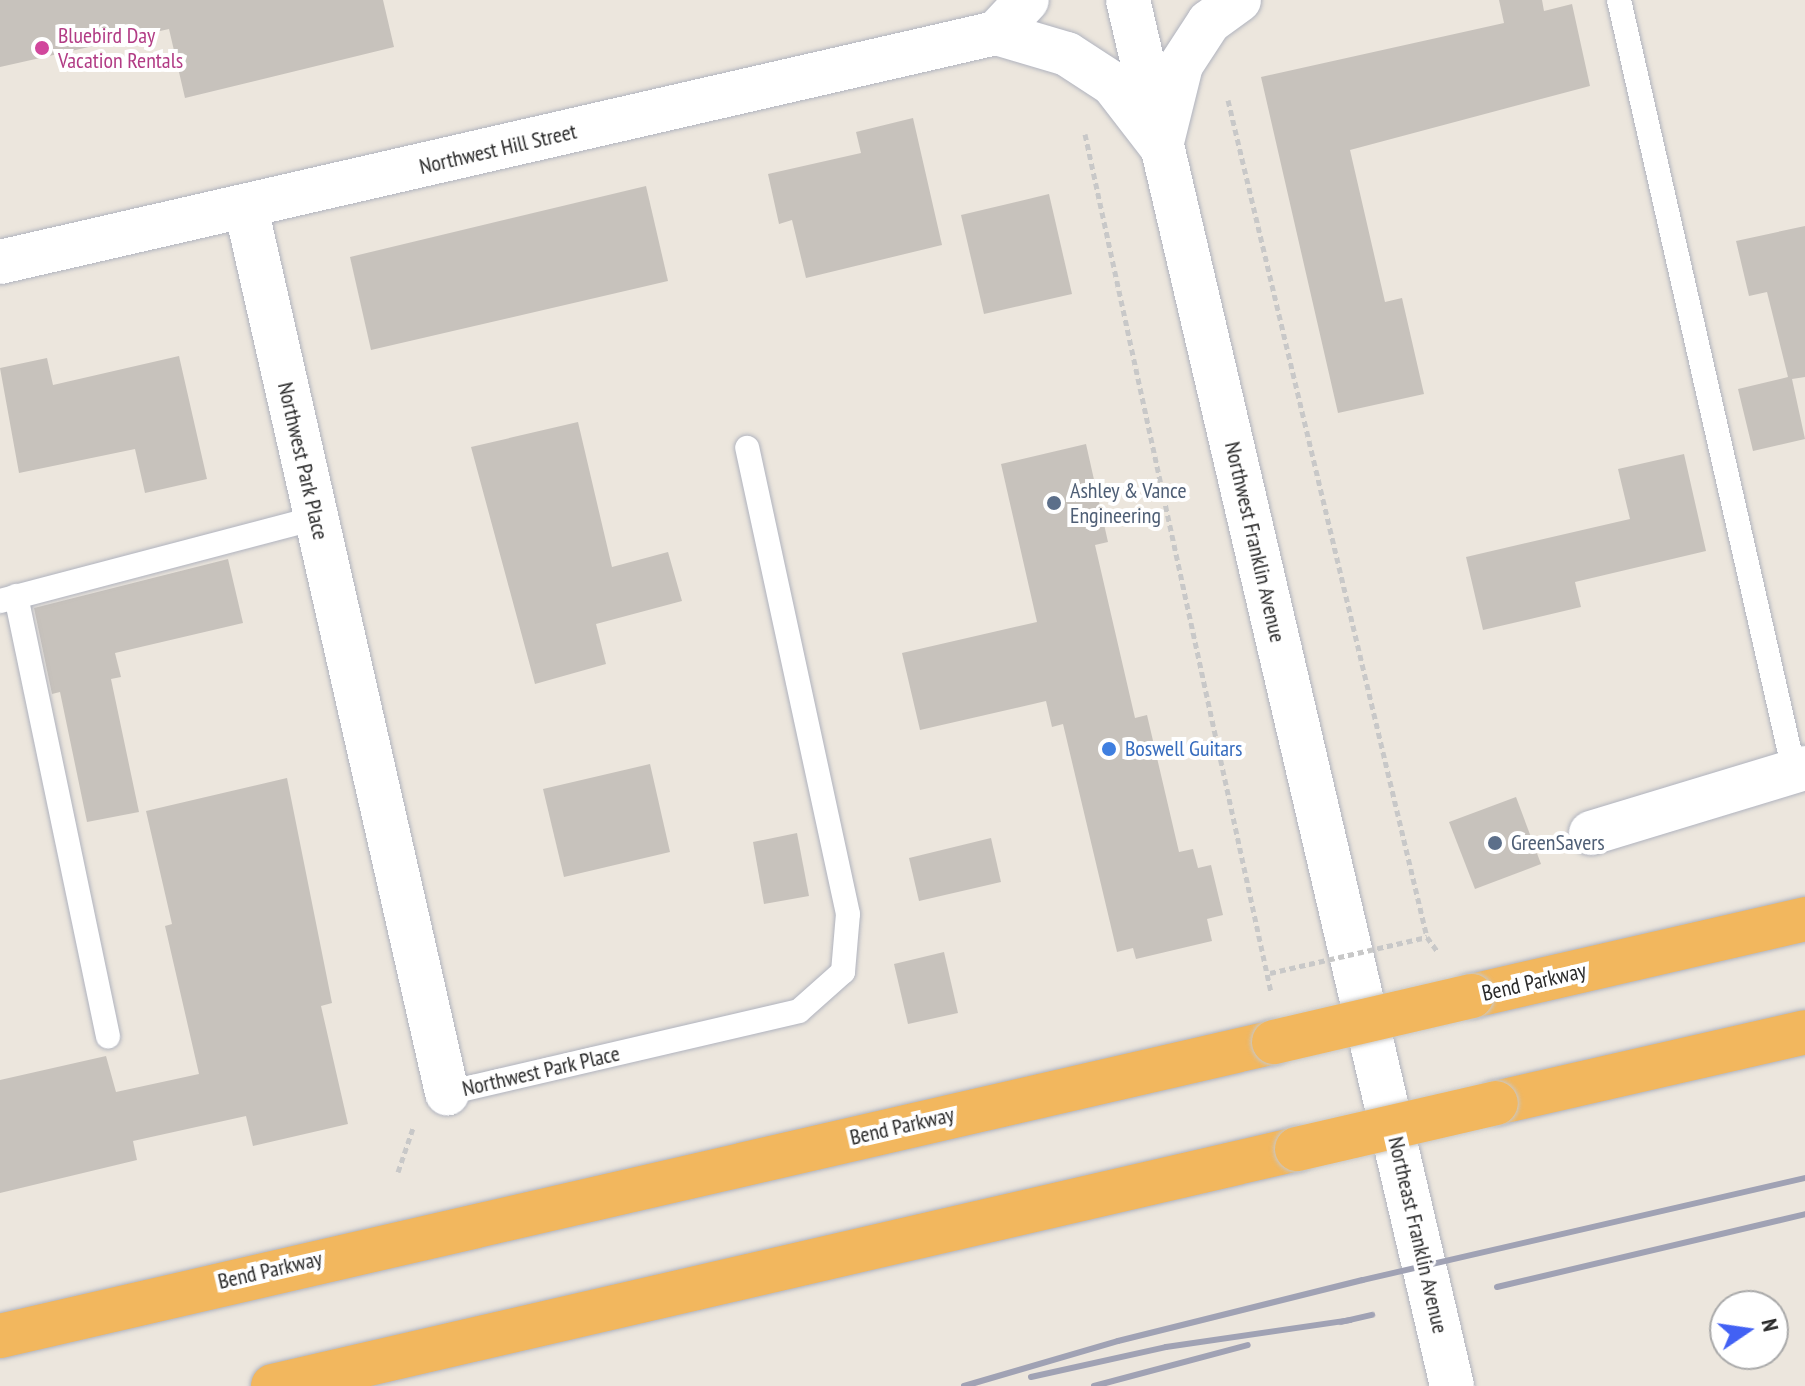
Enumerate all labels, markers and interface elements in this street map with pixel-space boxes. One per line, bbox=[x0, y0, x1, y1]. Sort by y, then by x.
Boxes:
place label: Bluebird Day Vacation Rentals bbox=[58, 22, 183, 74]
marker: Bluebird Day Vacation Rentals bbox=[33, 39, 51, 57]
street label: Northwest Hill Street bbox=[417, 118, 579, 180]
street label: Northwest Park Place bbox=[272, 379, 334, 543]
street label: Northwest Franklin Avenue bbox=[1219, 439, 1291, 645]
place label: Ashley & Vance Engineering bbox=[1070, 477, 1188, 528]
marker: Ashley & Vance Engineering bbox=[1045, 494, 1063, 512]
place label: Boswell Guitars bbox=[1125, 736, 1243, 762]
marker: Boswell Guitars bbox=[1100, 740, 1118, 758]
place label: GreenSavers bbox=[1511, 830, 1605, 856]
marker: GreenSavers bbox=[1486, 834, 1504, 852]
street label: Bend Parkway bbox=[1479, 957, 1589, 1007]
street label: Northwest Park Place bbox=[459, 1040, 623, 1102]
street label: Bend Parkway bbox=[847, 1101, 957, 1151]
street label: Northeast Franklin Avenue bbox=[1382, 1134, 1454, 1336]
street label: Bend Parkway bbox=[215, 1245, 325, 1295]
north arrow bbox=[1709, 1290, 1789, 1370]
text: N bbox=[1755, 1316, 1785, 1334]

